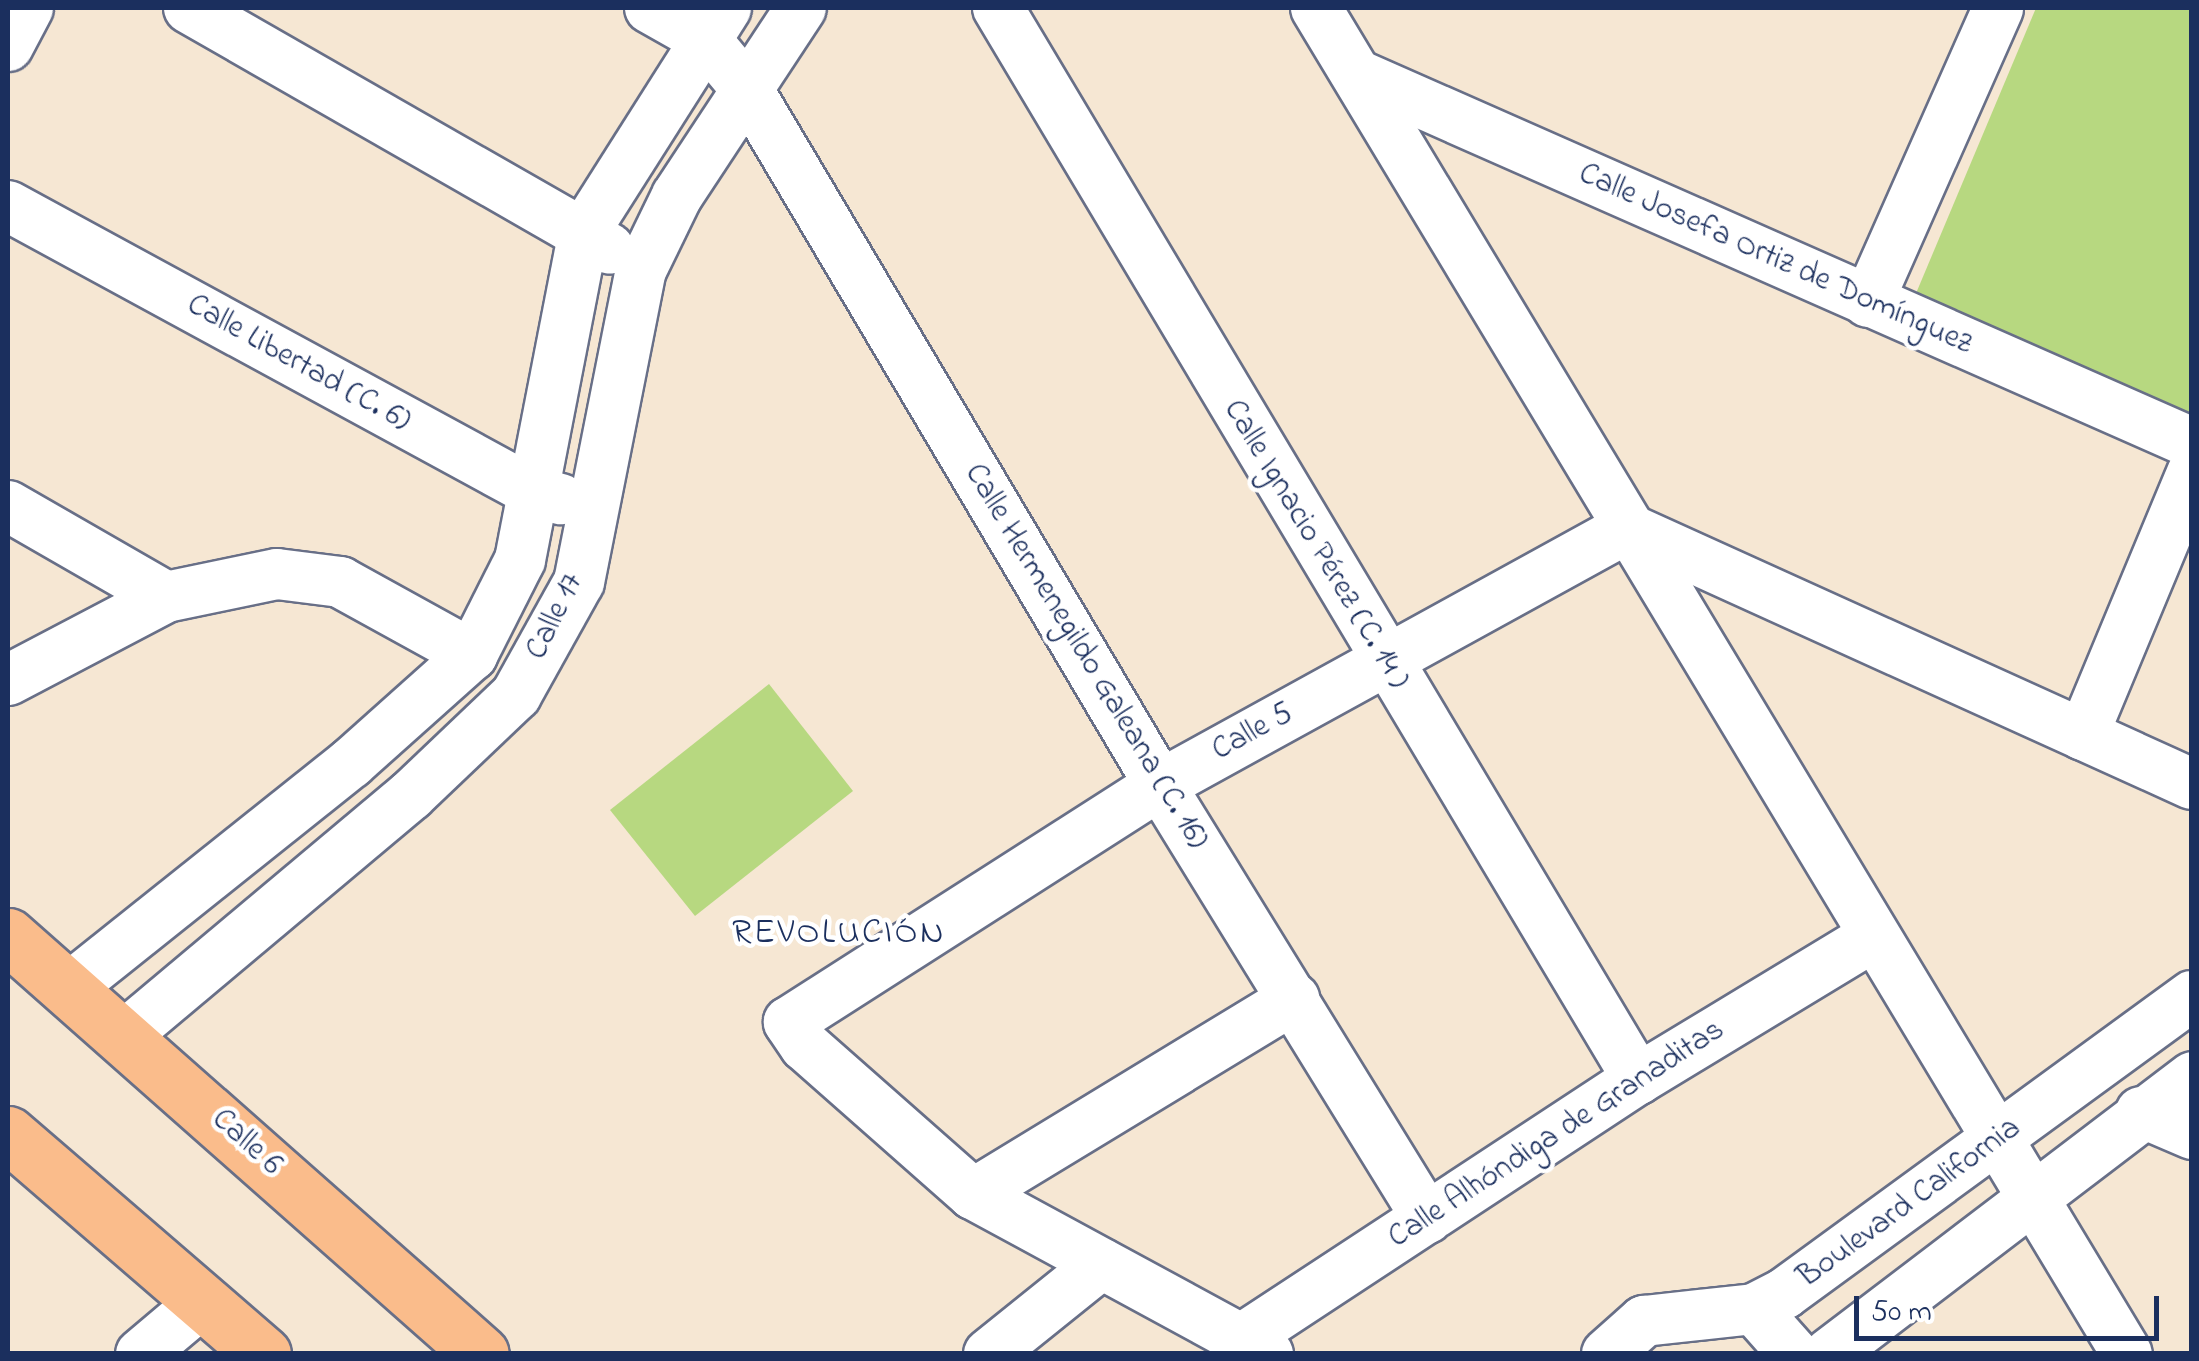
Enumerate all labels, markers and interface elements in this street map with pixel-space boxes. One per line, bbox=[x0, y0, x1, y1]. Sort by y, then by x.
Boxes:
street label: Calle Josefa Ortiz de Domínguez bbox=[1572, 156, 1978, 364]
street label: Calle Libertad (C. 6) bbox=[179, 287, 417, 441]
street label: Calle Ignacio Pérez (C. 14 ) bbox=[1213, 393, 1417, 697]
street label: Calle Hermenegildo Galeana (C. 16) bbox=[955, 457, 1215, 857]
street label: Calle 17 bbox=[519, 568, 593, 666]
street label: Calle 5 bbox=[1206, 695, 1300, 771]
district label: REVOLUCIÓN bbox=[732, 913, 946, 955]
street label: Calle Alhóndiga de Granaditas bbox=[1382, 1012, 1732, 1258]
street label: Calle 6 bbox=[203, 1101, 289, 1185]
street label: Boulevard California bbox=[1791, 1110, 2029, 1298]
scale bar bbox=[1859, 1276, 2164, 1338]
text: 50 m bbox=[1871, 1291, 1932, 1335]

